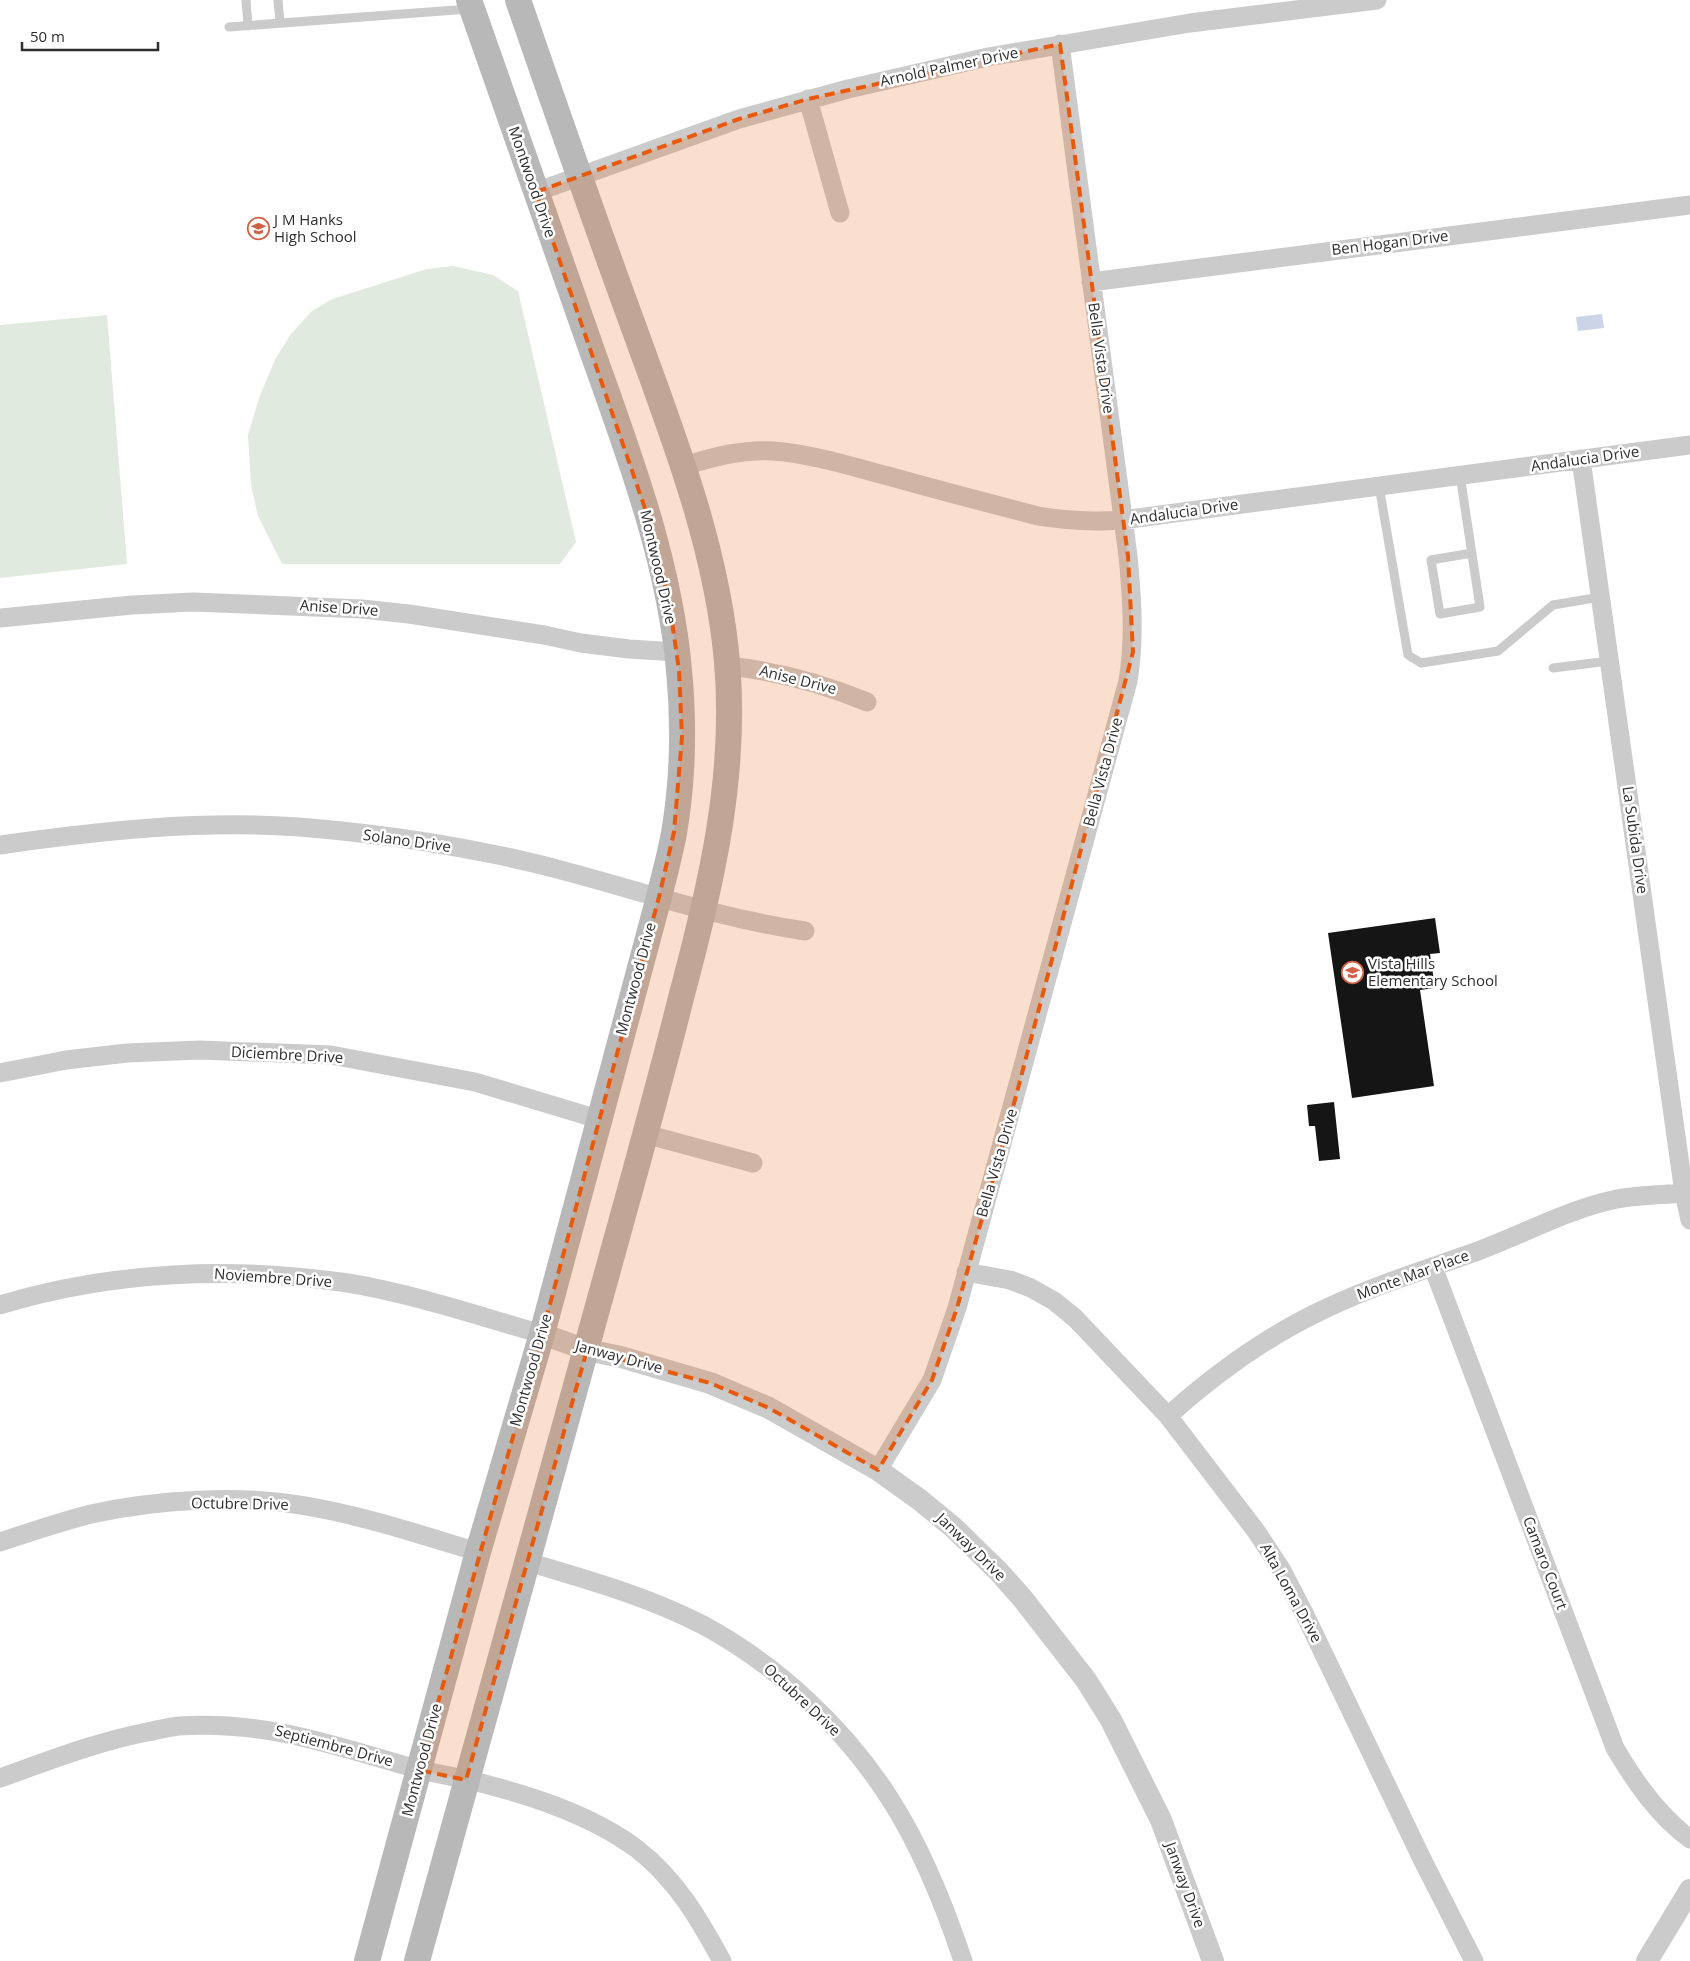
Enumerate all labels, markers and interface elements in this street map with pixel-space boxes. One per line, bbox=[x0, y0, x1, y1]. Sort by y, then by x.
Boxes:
scale bar bbox=[22, 20, 159, 52]
text: 50 m bbox=[30, 26, 65, 46]
street label: Arnold Palmer Drive bbox=[878, 42, 1020, 90]
street label: Montwood Drive bbox=[505, 123, 561, 240]
place label: J M Hanks High School bbox=[272, 209, 357, 246]
school or university icon: J M Hanks High School bbox=[246, 217, 270, 241]
street label: Ben Hogan Drive bbox=[1330, 225, 1449, 259]
street label: Bella Vista Drive bbox=[1084, 301, 1120, 415]
street label: Andalucia Drive bbox=[1529, 441, 1640, 476]
street label: Andalucia Drive bbox=[1128, 494, 1239, 529]
street label: Montwood Drive bbox=[636, 508, 682, 626]
street label: Anise Drive bbox=[299, 594, 379, 620]
street label: Anise Drive bbox=[758, 660, 839, 698]
street label: Bella Vista Drive bbox=[1078, 715, 1126, 828]
street label: La Subida Drive bbox=[1619, 785, 1653, 895]
street label: Solano Drive bbox=[362, 824, 452, 856]
street label: Montwood Drive bbox=[610, 920, 660, 1038]
place label: Vista Hills Elementary School bbox=[1368, 953, 1498, 990]
school or university icon: Vista Hills Elementary School bbox=[1340, 961, 1364, 985]
street label: Diciembre Drive bbox=[230, 1041, 344, 1067]
street label: Bella Vista Drive bbox=[971, 1106, 1021, 1219]
street label: Monte Mar Place bbox=[1354, 1244, 1472, 1304]
street label: Noviembre Drive bbox=[213, 1263, 333, 1291]
street label: Montwood Drive bbox=[504, 1311, 556, 1428]
street label: Janway Drive bbox=[571, 1334, 665, 1377]
street label: Octubre Drive bbox=[191, 1492, 289, 1514]
street label: Janway Drive bbox=[931, 1507, 1011, 1585]
street label: Camaro Court bbox=[1519, 1513, 1573, 1612]
street label: Alta Loma Drive bbox=[1256, 1539, 1327, 1646]
street label: Octubre Drive bbox=[760, 1659, 845, 1740]
street label: Montwood Drive bbox=[396, 1701, 446, 1819]
street label: Septiembre Drive bbox=[273, 1720, 396, 1770]
street label: Janway Drive bbox=[1161, 1837, 1211, 1930]

